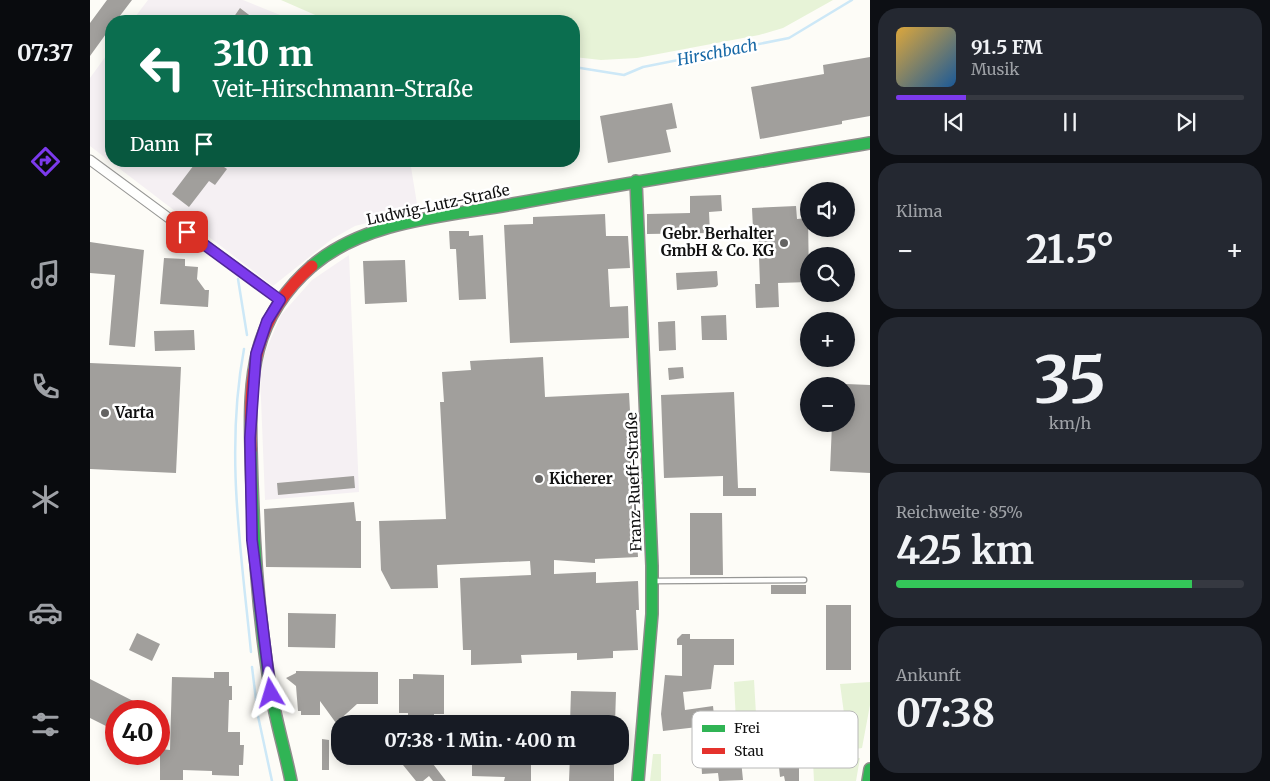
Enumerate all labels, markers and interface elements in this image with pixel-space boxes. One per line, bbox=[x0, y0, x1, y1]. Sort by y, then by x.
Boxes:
text: 310 m bbox=[213, 32, 313, 76]
water label: Hirschbach bbox=[674, 34, 759, 70]
icon: left bbox=[130, 35, 195, 100]
text: 91.5 FM bbox=[971, 35, 1043, 59]
text: 07:37 bbox=[17, 39, 73, 67]
text: Musik bbox=[971, 59, 1019, 79]
text: Veit-Hirschmann-Straße bbox=[213, 75, 473, 103]
icon: previous bbox=[940, 108, 968, 136]
icon: pause bbox=[1056, 108, 1084, 136]
icon: next bbox=[1172, 108, 1200, 136]
icon: arrive bbox=[190, 130, 218, 158]
text: Dann bbox=[130, 132, 180, 156]
icon: directions bbox=[28, 144, 63, 179]
street label: Ludwig-Lutz-Straße bbox=[365, 180, 511, 229]
map controls bbox=[800, 182, 855, 432]
button: sound bbox=[800, 182, 855, 237]
text: Klima bbox=[896, 201, 942, 221]
pin bbox=[166, 211, 208, 253]
icon: arrive bbox=[173, 218, 201, 246]
place label: Gebr. Berhalter GmbH & Co. KG bbox=[661, 224, 774, 260]
text: 21.5° bbox=[1026, 226, 1114, 273]
text: − bbox=[896, 232, 915, 268]
text: + bbox=[1225, 232, 1244, 268]
marker: Gebr. Berhalter GmbH & Co. KG bbox=[778, 237, 790, 249]
button: search bbox=[800, 247, 855, 302]
icon: music bbox=[28, 257, 63, 292]
button: + bbox=[800, 312, 855, 367]
text: 35 bbox=[1034, 339, 1106, 421]
icon: phone bbox=[28, 369, 63, 404]
button: − bbox=[800, 377, 855, 432]
place label: Varta bbox=[114, 403, 155, 422]
marker: Varta bbox=[99, 407, 111, 419]
street label: Franz-Rueff-Straße bbox=[622, 412, 645, 552]
text: km/h bbox=[1049, 413, 1091, 433]
place label: Kicherer bbox=[549, 469, 613, 488]
marker: Kicherer bbox=[533, 473, 545, 485]
icon: climate bbox=[28, 482, 63, 517]
text: Reichweite · 85% bbox=[896, 502, 1023, 522]
text: 425 km bbox=[896, 527, 1034, 574]
icon: car bbox=[28, 595, 63, 630]
text: Ankunft bbox=[896, 665, 961, 685]
position arrow bbox=[244, 666, 296, 718]
text: 07:38 bbox=[896, 690, 995, 737]
speed limit sign: 40 bbox=[105, 700, 170, 765]
icon: filters bbox=[28, 707, 63, 742]
legend bbox=[692, 711, 858, 768]
text: Frei bbox=[734, 719, 760, 737]
text: 07:38 · 1 Min. · 400 m bbox=[384, 728, 576, 752]
text: Stau bbox=[734, 742, 764, 760]

